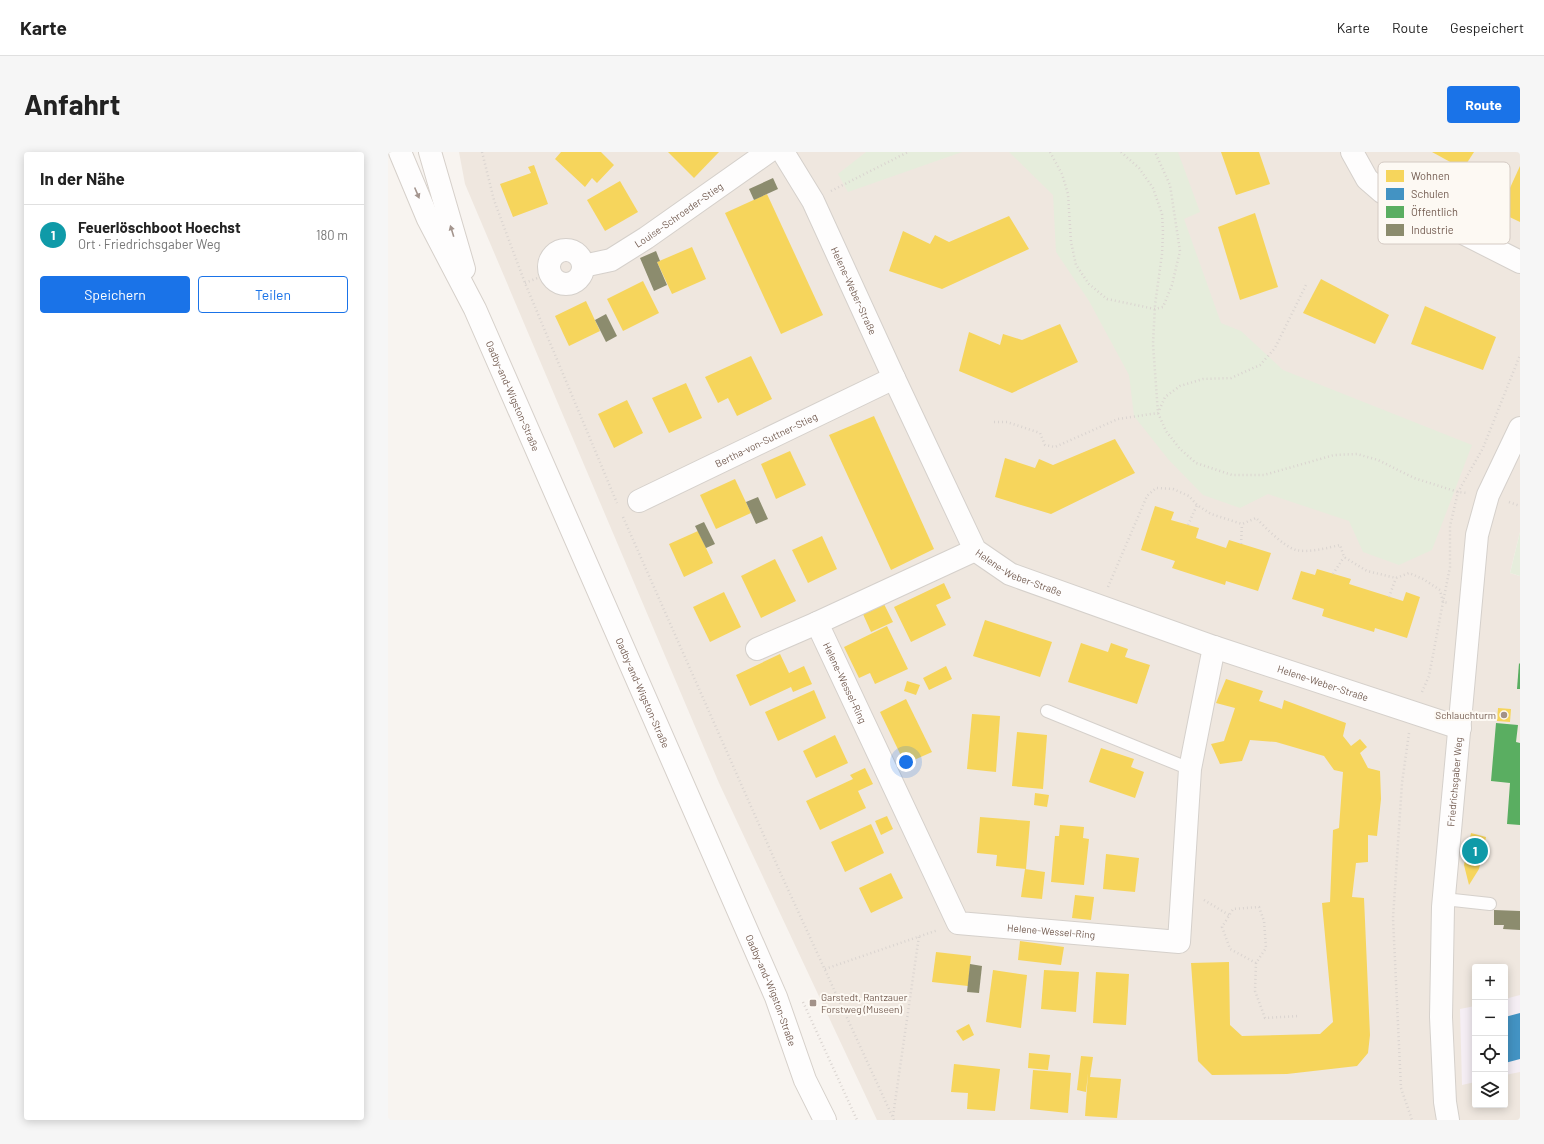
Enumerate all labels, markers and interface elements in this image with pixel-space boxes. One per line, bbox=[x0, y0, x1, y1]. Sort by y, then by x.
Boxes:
text: Karte bbox=[20, 16, 67, 39]
text: Karte bbox=[1337, 19, 1370, 36]
text: Route bbox=[1392, 19, 1428, 36]
text: Gespeichert bbox=[1450, 19, 1524, 36]
button: Route bbox=[1447, 86, 1520, 123]
text: Anfahrt bbox=[24, 87, 120, 121]
legend bbox=[1378, 162, 1510, 244]
text: In der Nähe bbox=[40, 168, 125, 188]
text: Wohnen bbox=[1411, 169, 1450, 182]
street label: Louise-Schroeder-Stieg bbox=[632, 180, 725, 250]
text: Schulen bbox=[1411, 187, 1449, 200]
one-way arrow bbox=[415, 188, 421, 200]
text: Öffentlich bbox=[1411, 204, 1458, 218]
text: Feuerlöschboot Hoechst bbox=[78, 218, 241, 236]
text: Industrie bbox=[1411, 223, 1454, 236]
one-way arrow bbox=[449, 225, 455, 237]
text: 1 bbox=[51, 227, 55, 243]
text: 180 m bbox=[316, 227, 348, 243]
text: Ort · Friedrichsgaber Weg bbox=[78, 236, 221, 252]
street label: Helene-Weber-Straße bbox=[829, 245, 879, 336]
button: Speichern bbox=[40, 276, 190, 313]
button: Teilen bbox=[198, 276, 348, 313]
street label: Oadby-and-Wigston-Straße bbox=[484, 339, 542, 453]
street label: Bertha-von-Suttner-Stieg bbox=[713, 410, 819, 469]
street label: Helene-Weber-Straße bbox=[973, 546, 1064, 598]
street label: Oadby-and-Wigston-Straße bbox=[613, 636, 672, 750]
street label: Helene-Wessel-Ring bbox=[821, 640, 869, 725]
street label: Helene-Weber-Straße bbox=[1276, 662, 1370, 703]
place label: Schlauchturm bbox=[1435, 709, 1496, 721]
marker: Schlauchturm bbox=[1499, 710, 1509, 720]
street label: Friedrichsgaber Weg bbox=[1444, 736, 1465, 827]
your location bbox=[896, 752, 916, 772]
pin: 1 bbox=[1462, 836, 1488, 866]
street label: Helene-Wessel-Ring bbox=[1007, 921, 1096, 941]
street label: Oadby-and-Wigston-Straße bbox=[743, 933, 799, 1048]
map controls bbox=[1472, 964, 1508, 1108]
button: + bbox=[1472, 964, 1508, 1000]
place label: Garstedt, Rantzauer Forstweg (Museen) bbox=[821, 991, 908, 1015]
marker: Garstedt, Rantzauer Forstweg (Museen) bbox=[808, 998, 818, 1008]
button: − bbox=[1472, 1000, 1508, 1036]
button: locate bbox=[1472, 1036, 1508, 1072]
button: layers bbox=[1472, 1072, 1508, 1108]

